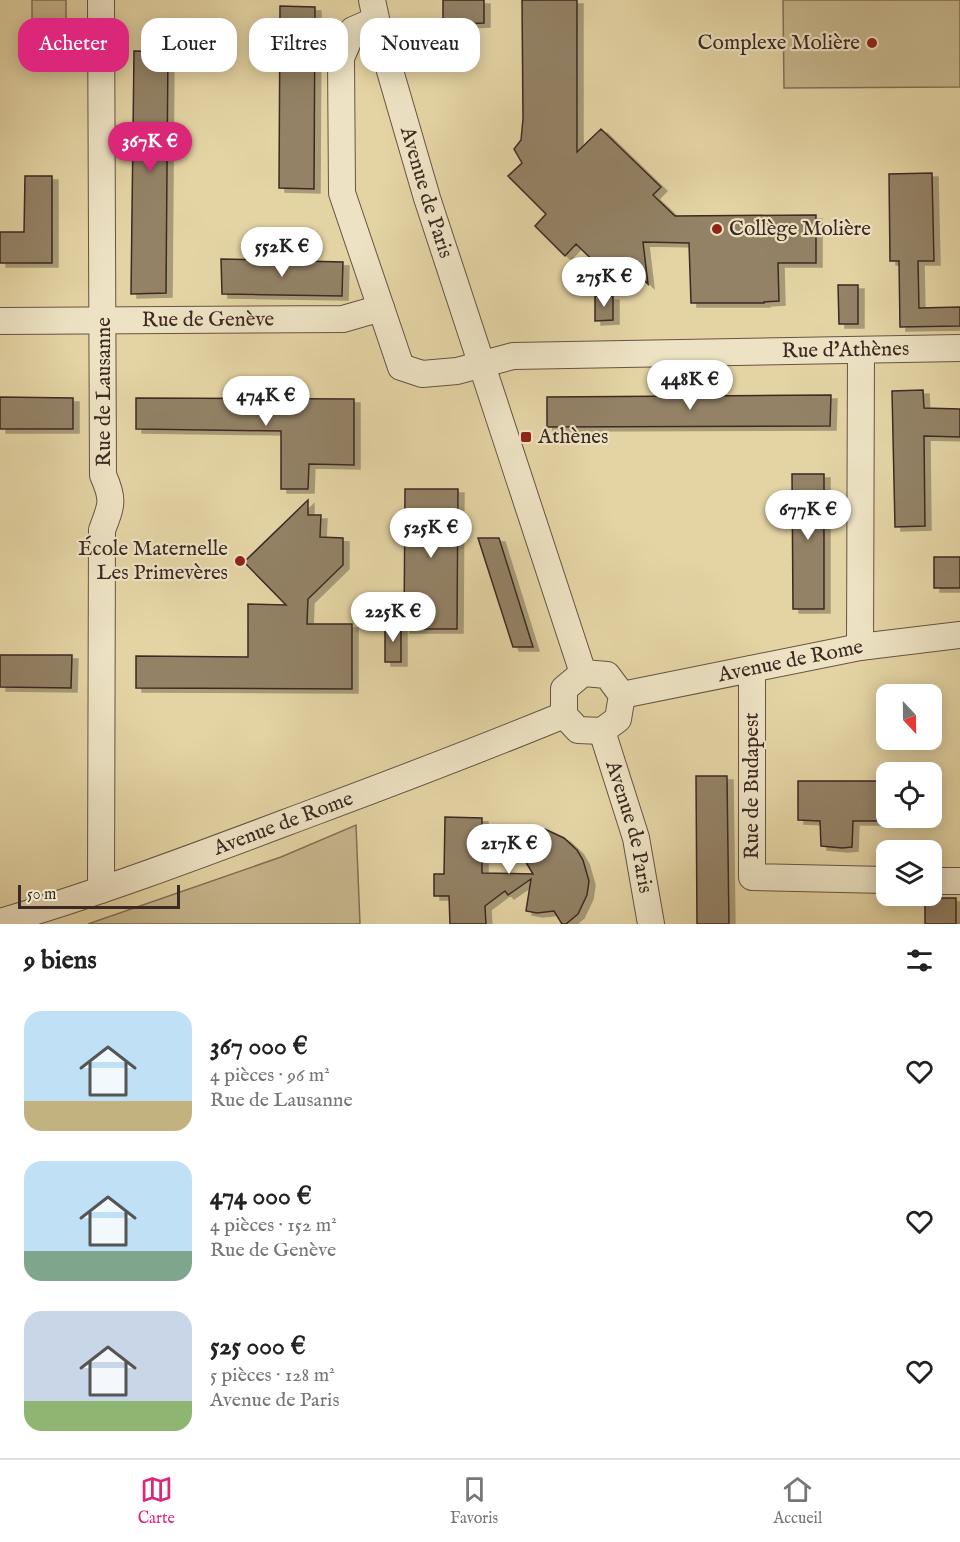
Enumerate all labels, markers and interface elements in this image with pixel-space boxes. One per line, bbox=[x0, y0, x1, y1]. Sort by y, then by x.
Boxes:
chip: Acheter bbox=[18, 18, 129, 72]
chip: Louer bbox=[141, 18, 237, 72]
chip: Filtres bbox=[249, 18, 348, 72]
chip: Nouveau bbox=[360, 18, 480, 72]
place label: Complexe Molière bbox=[698, 30, 860, 57]
marker: Complexe Molière bbox=[865, 36, 879, 50]
pin: 367K € bbox=[101, 122, 199, 173]
street label: Avenue de Paris bbox=[393, 123, 459, 262]
text: 367K € bbox=[122, 129, 178, 154]
place label: Collège Molière bbox=[729, 216, 871, 243]
marker: Collège Molière bbox=[710, 222, 724, 236]
pin: 552K € bbox=[233, 227, 331, 278]
text: 552K € bbox=[255, 234, 309, 259]
pin: 275K € bbox=[555, 257, 653, 308]
text: 275K € bbox=[576, 264, 632, 289]
street label: Rue de Genève bbox=[142, 306, 275, 334]
street label: Rue de Lausanne bbox=[91, 317, 118, 467]
street label: Rue d'Athènes bbox=[781, 335, 909, 365]
pin: 448K € bbox=[641, 360, 739, 411]
text: 448K € bbox=[661, 367, 719, 392]
pin: 474K € bbox=[217, 376, 315, 427]
text: 474K € bbox=[237, 383, 295, 408]
place label: Athènes bbox=[537, 424, 608, 451]
marker: Athènes bbox=[519, 430, 533, 444]
pin: 677K € bbox=[759, 490, 857, 541]
text: 677K € bbox=[779, 497, 837, 522]
pin: 525K € bbox=[382, 508, 480, 559]
text: 525K € bbox=[404, 515, 458, 540]
place label: École Maternelle Les Primevères bbox=[78, 535, 228, 587]
marker: École Maternelle Les Primevères bbox=[233, 554, 247, 568]
pin: 225K € bbox=[344, 592, 442, 643]
text: 225K € bbox=[365, 599, 421, 624]
street label: Avenue de Rome bbox=[715, 633, 866, 689]
north arrow bbox=[876, 684, 942, 750]
map controls bbox=[876, 684, 942, 906]
street label: Rue de Budapest bbox=[739, 712, 766, 860]
street label: Avenue de Paris bbox=[599, 756, 659, 895]
button: locate bbox=[876, 762, 942, 828]
street label: Avenue de Rome bbox=[209, 785, 357, 862]
pin: 217K € bbox=[460, 824, 558, 875]
text: 217K € bbox=[481, 831, 537, 856]
button: layers bbox=[876, 840, 942, 906]
scale bar bbox=[18, 882, 180, 910]
text: 50 m bbox=[27, 885, 56, 905]
text: 9 biens bbox=[24, 944, 97, 977]
icon: filters bbox=[903, 944, 936, 977]
text: 367 000 € bbox=[210, 1030, 308, 1063]
icon: home bbox=[72, 1035, 144, 1107]
icon: heart bbox=[903, 1055, 936, 1088]
text: 4 pièces · 96 m² bbox=[210, 1063, 330, 1088]
text: Rue de Lausanne bbox=[210, 1088, 353, 1113]
text: 474 000 € bbox=[210, 1180, 312, 1213]
icon: home bbox=[72, 1185, 144, 1257]
icon: heart bbox=[903, 1205, 936, 1238]
text: 4 pièces · 152 m² bbox=[210, 1213, 337, 1238]
text: Rue de Genève bbox=[210, 1238, 336, 1263]
text: 525 000 € bbox=[210, 1330, 306, 1363]
icon: home bbox=[72, 1335, 144, 1407]
icon: heart bbox=[903, 1355, 936, 1388]
text: 5 pièces · 128 m² bbox=[210, 1363, 335, 1388]
text: Avenue de Paris bbox=[210, 1388, 340, 1413]
tab: Carte bbox=[138, 1473, 175, 1529]
tab: Favoris bbox=[450, 1473, 498, 1529]
tab: Accueil bbox=[773, 1473, 822, 1529]

